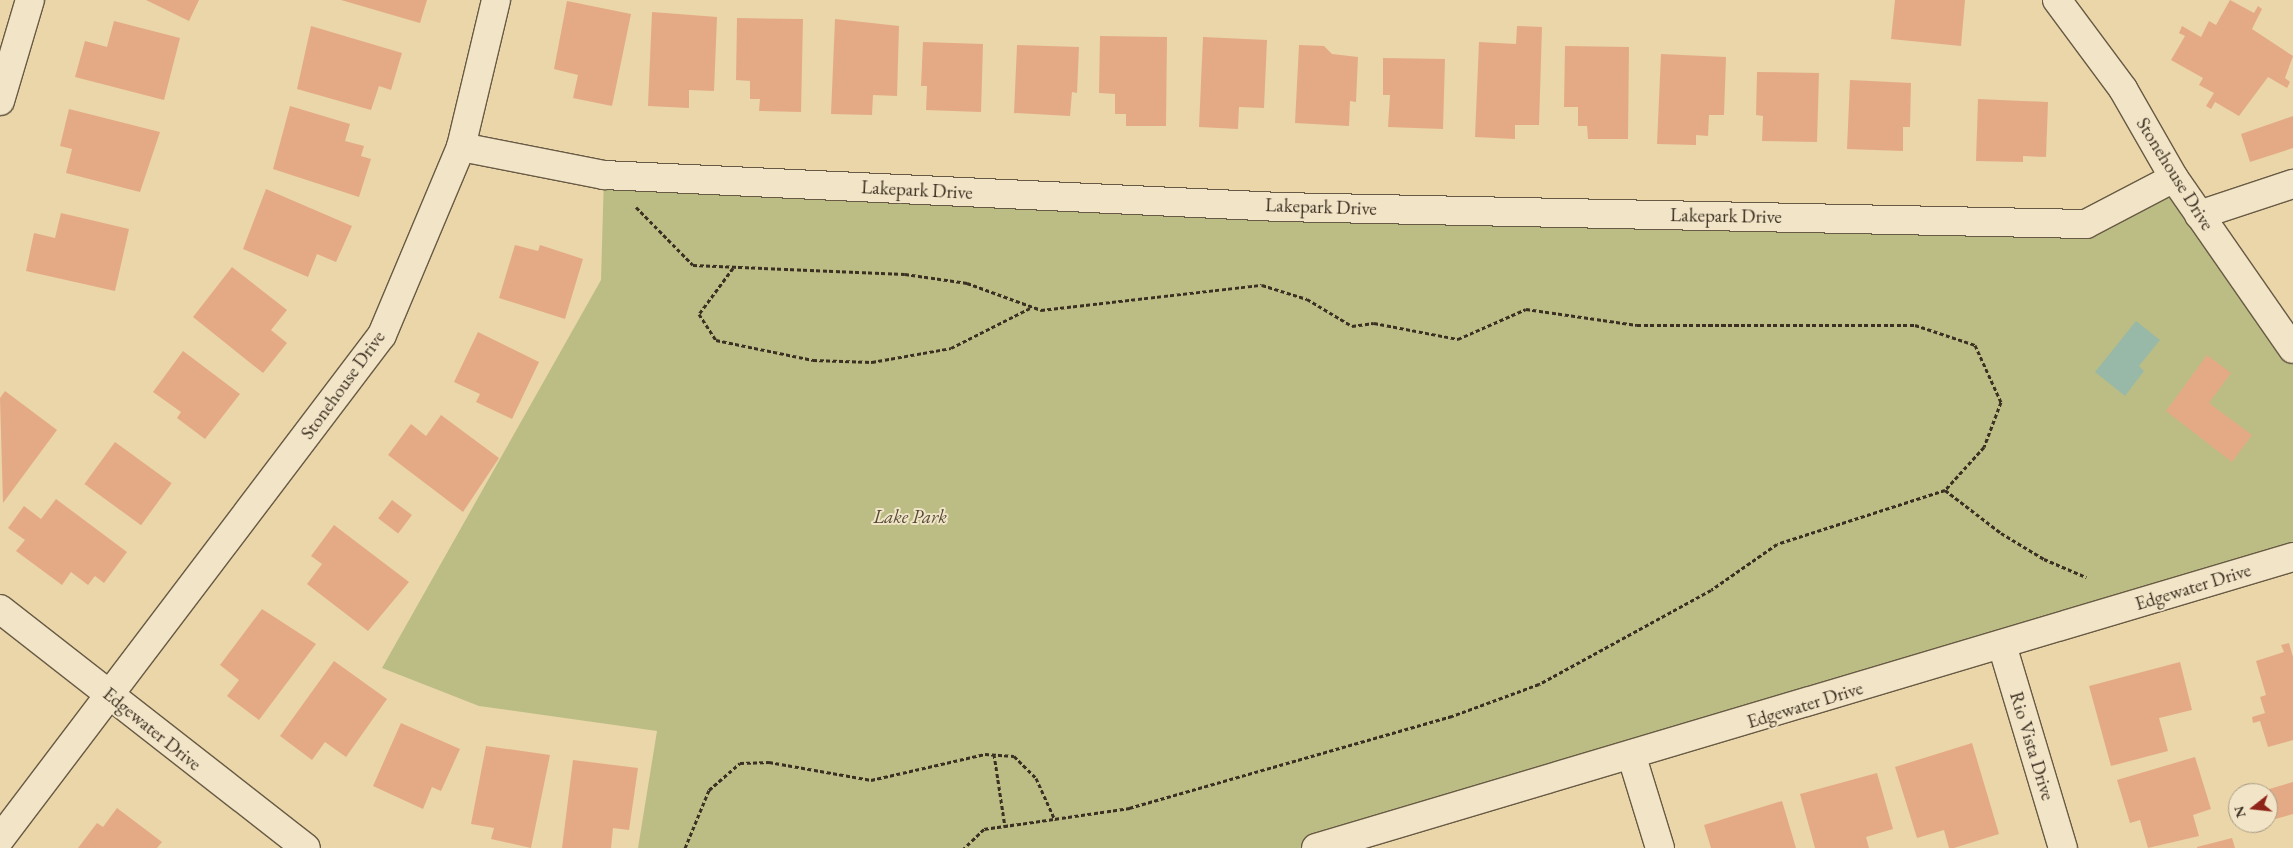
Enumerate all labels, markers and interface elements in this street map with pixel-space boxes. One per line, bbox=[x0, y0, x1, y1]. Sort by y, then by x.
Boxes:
street label: Stonehouse Drive bbox=[2131, 113, 2219, 235]
street label: Lakepark Drive bbox=[861, 176, 973, 204]
street label: Lakepark Drive bbox=[1265, 194, 1377, 220]
street label: Lakepark Drive bbox=[1670, 204, 1782, 228]
street label: Stonehouse Drive bbox=[296, 326, 390, 444]
park label: Lake Park bbox=[873, 506, 947, 528]
street label: Edgewater Drive bbox=[2132, 559, 2254, 615]
street label: Edgewater Drive bbox=[1744, 677, 1866, 733]
street label: Edgewater Drive bbox=[98, 682, 206, 776]
street label: Rio Vista Drive bbox=[2005, 689, 2059, 803]
north arrow bbox=[2228, 783, 2278, 833]
text: N bbox=[2229, 804, 2250, 820]

